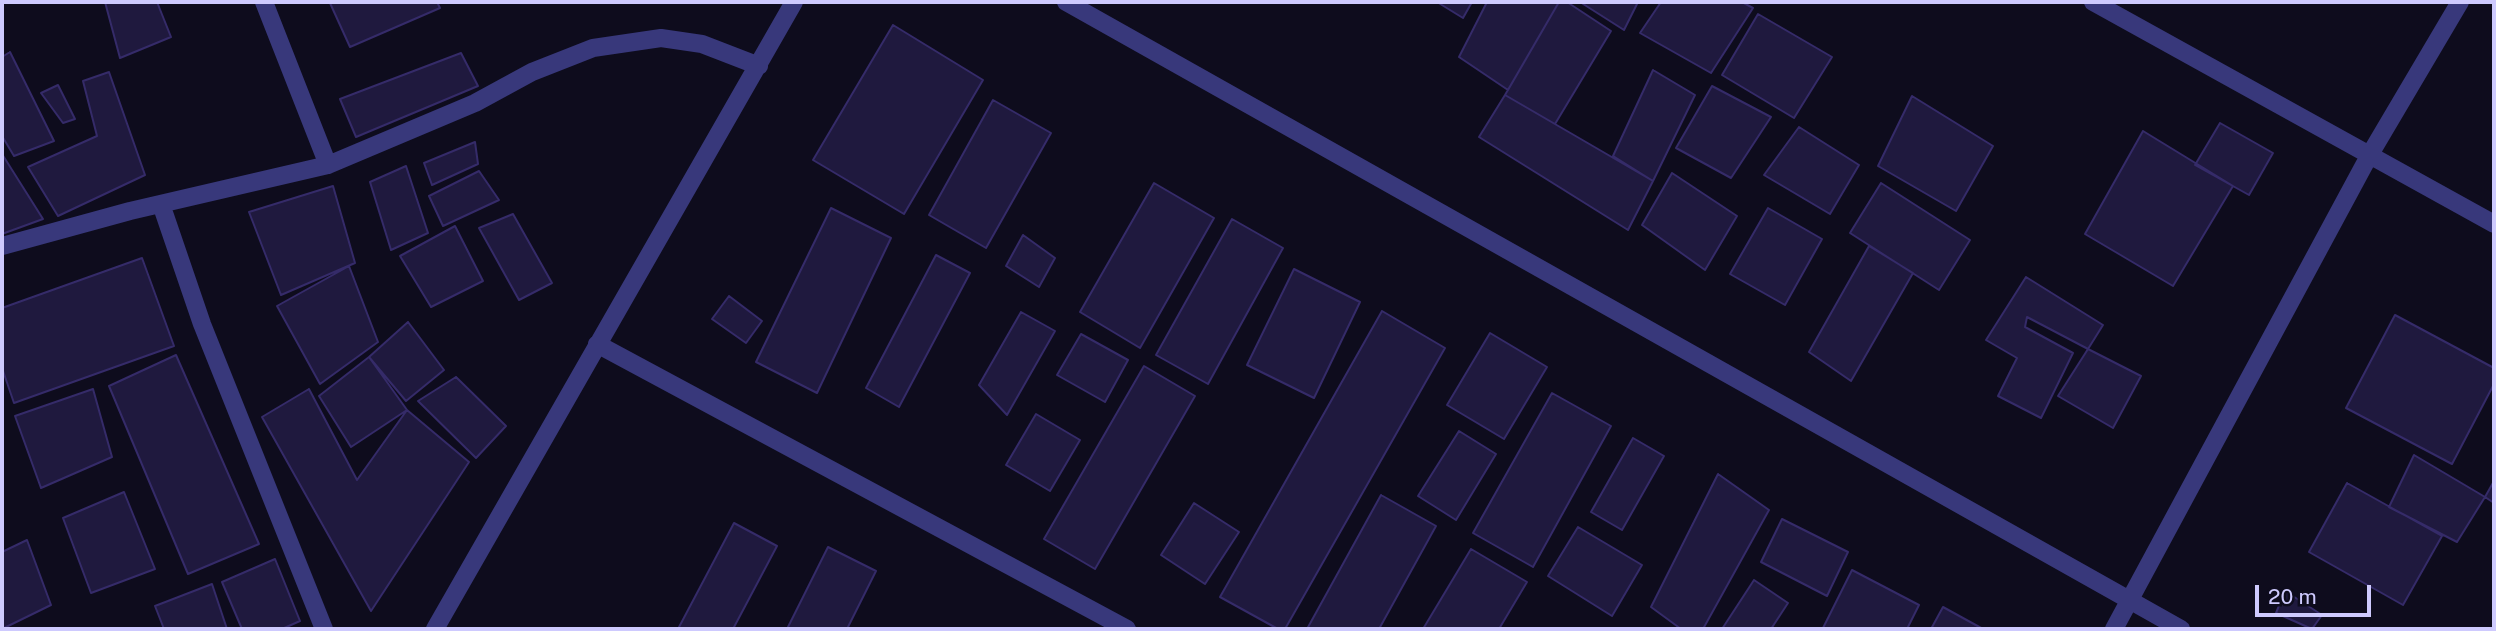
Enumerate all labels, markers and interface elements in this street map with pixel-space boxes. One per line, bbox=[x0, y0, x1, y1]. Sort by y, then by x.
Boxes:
scale bar bbox=[2258, 572, 2374, 616]
text: 20 m bbox=[2268, 584, 2317, 609]

